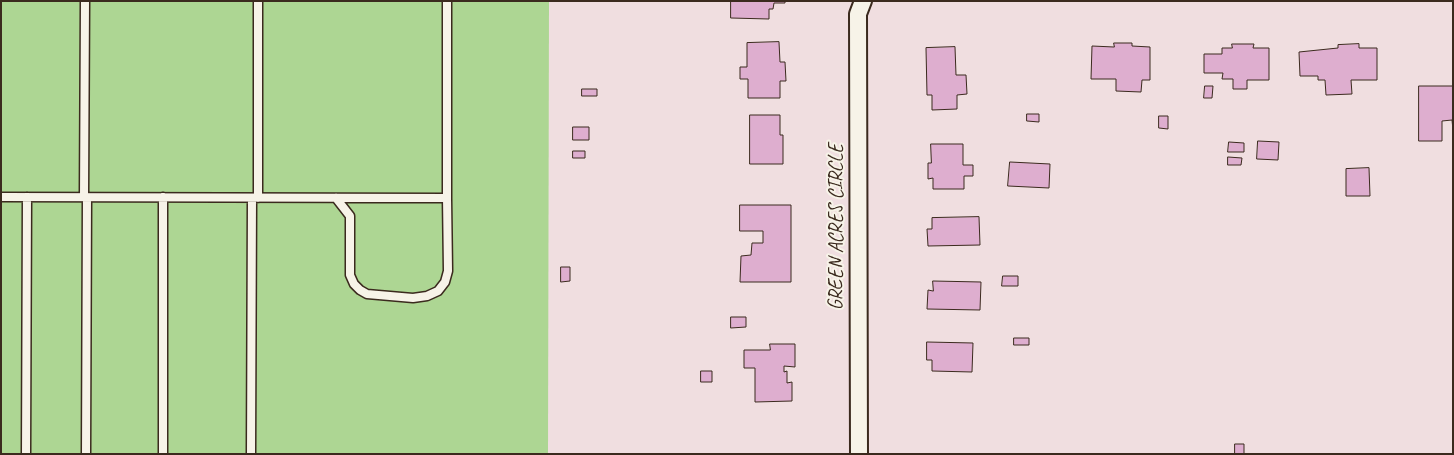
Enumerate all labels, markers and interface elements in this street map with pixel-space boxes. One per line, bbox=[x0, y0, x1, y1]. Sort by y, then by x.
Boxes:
street label: GREEN ACRES CIRCLE bbox=[825, 144, 849, 310]

